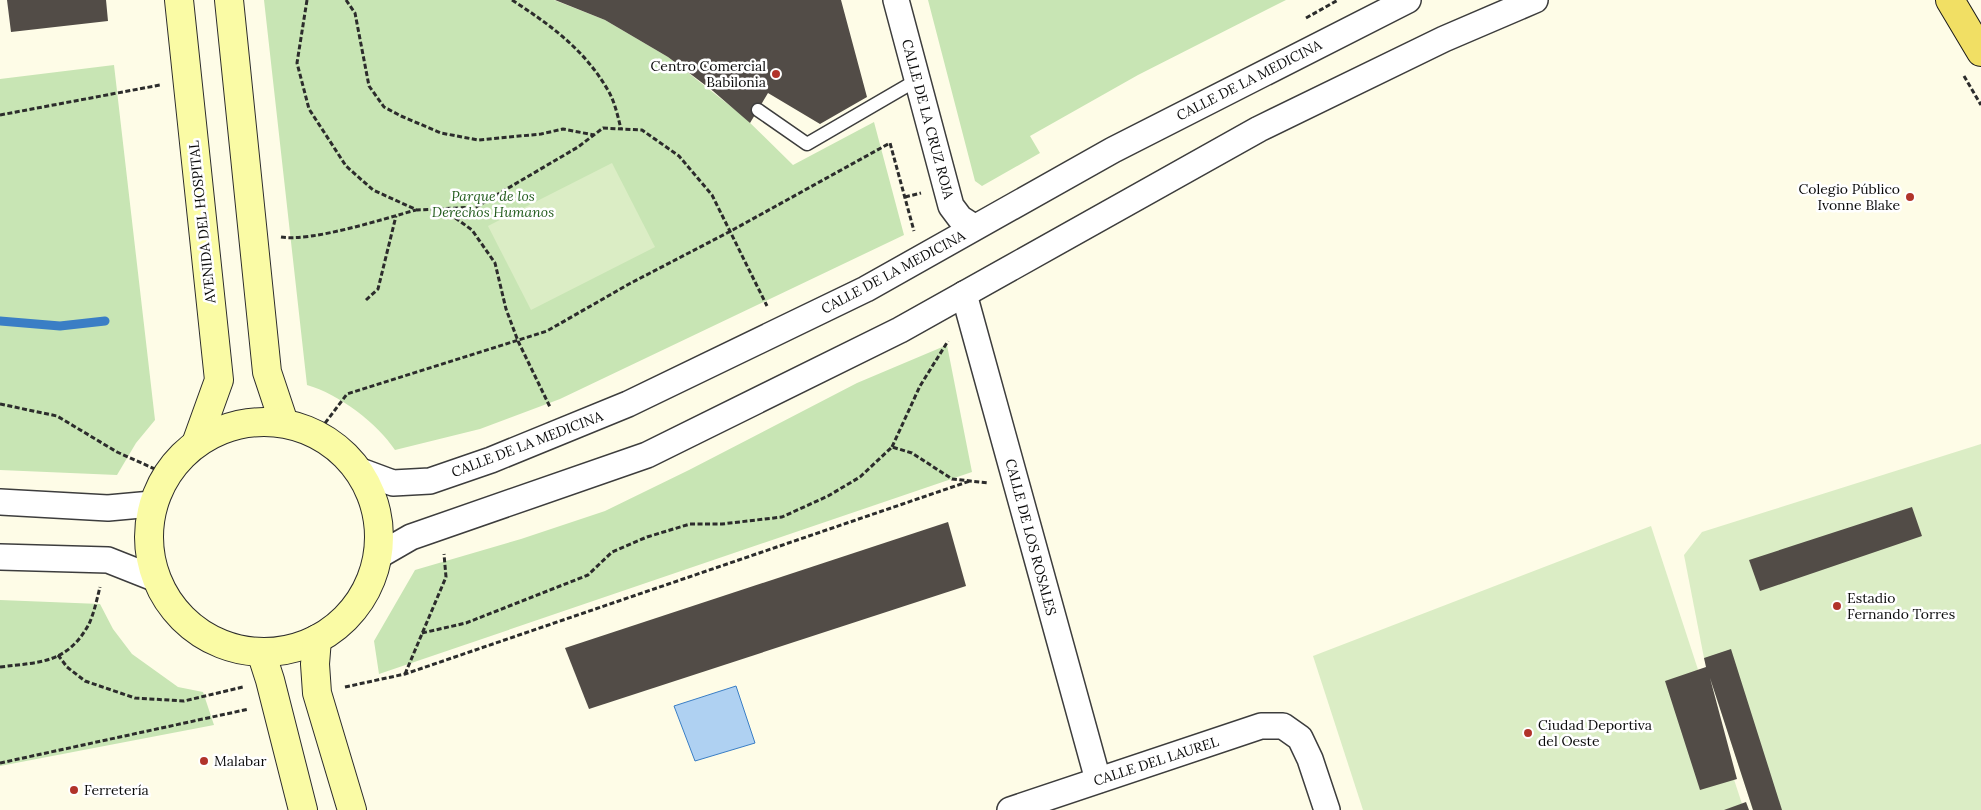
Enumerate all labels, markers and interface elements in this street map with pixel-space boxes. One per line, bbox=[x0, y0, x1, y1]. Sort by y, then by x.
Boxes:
street label: CALLE DE LA MEDICINA bbox=[1173, 35, 1325, 125]
street label: CALLE DE LA CRUZ ROJA bbox=[898, 37, 958, 201]
place label: Centro Comercial Babilonia bbox=[651, 57, 766, 91]
marker: Centro Comercial Babilonia bbox=[770, 68, 782, 80]
street label: AVENIDA DEL HOSPITAL bbox=[185, 140, 220, 305]
place label: Colegio Público Ivonne Blake bbox=[1798, 180, 1900, 214]
park label: Parque de los Derechos Humanos bbox=[432, 187, 554, 221]
marker: Colegio Público Ivonne Blake bbox=[1904, 191, 1916, 203]
street label: CALLE DE LA MEDICINA bbox=[818, 226, 968, 318]
street label: CALLE DE LA MEDICINA bbox=[449, 407, 605, 481]
street label: CALLE DE LOS ROSALES bbox=[1001, 457, 1061, 617]
place label: Estadio Fernando Torres bbox=[1847, 589, 1955, 623]
marker: Estadio Fernando Torres bbox=[1831, 600, 1843, 612]
place label: Ciudad Deportiva del Oeste bbox=[1538, 716, 1652, 750]
marker: Ciudad Deportiva del Oeste bbox=[1522, 727, 1534, 739]
street label: CALLE DEL LAUREL bbox=[1091, 732, 1221, 790]
place label: Malabar bbox=[214, 752, 267, 770]
marker: Malabar bbox=[198, 755, 210, 767]
place label: Ferretería bbox=[84, 781, 149, 799]
marker: Ferretería bbox=[68, 784, 80, 796]

